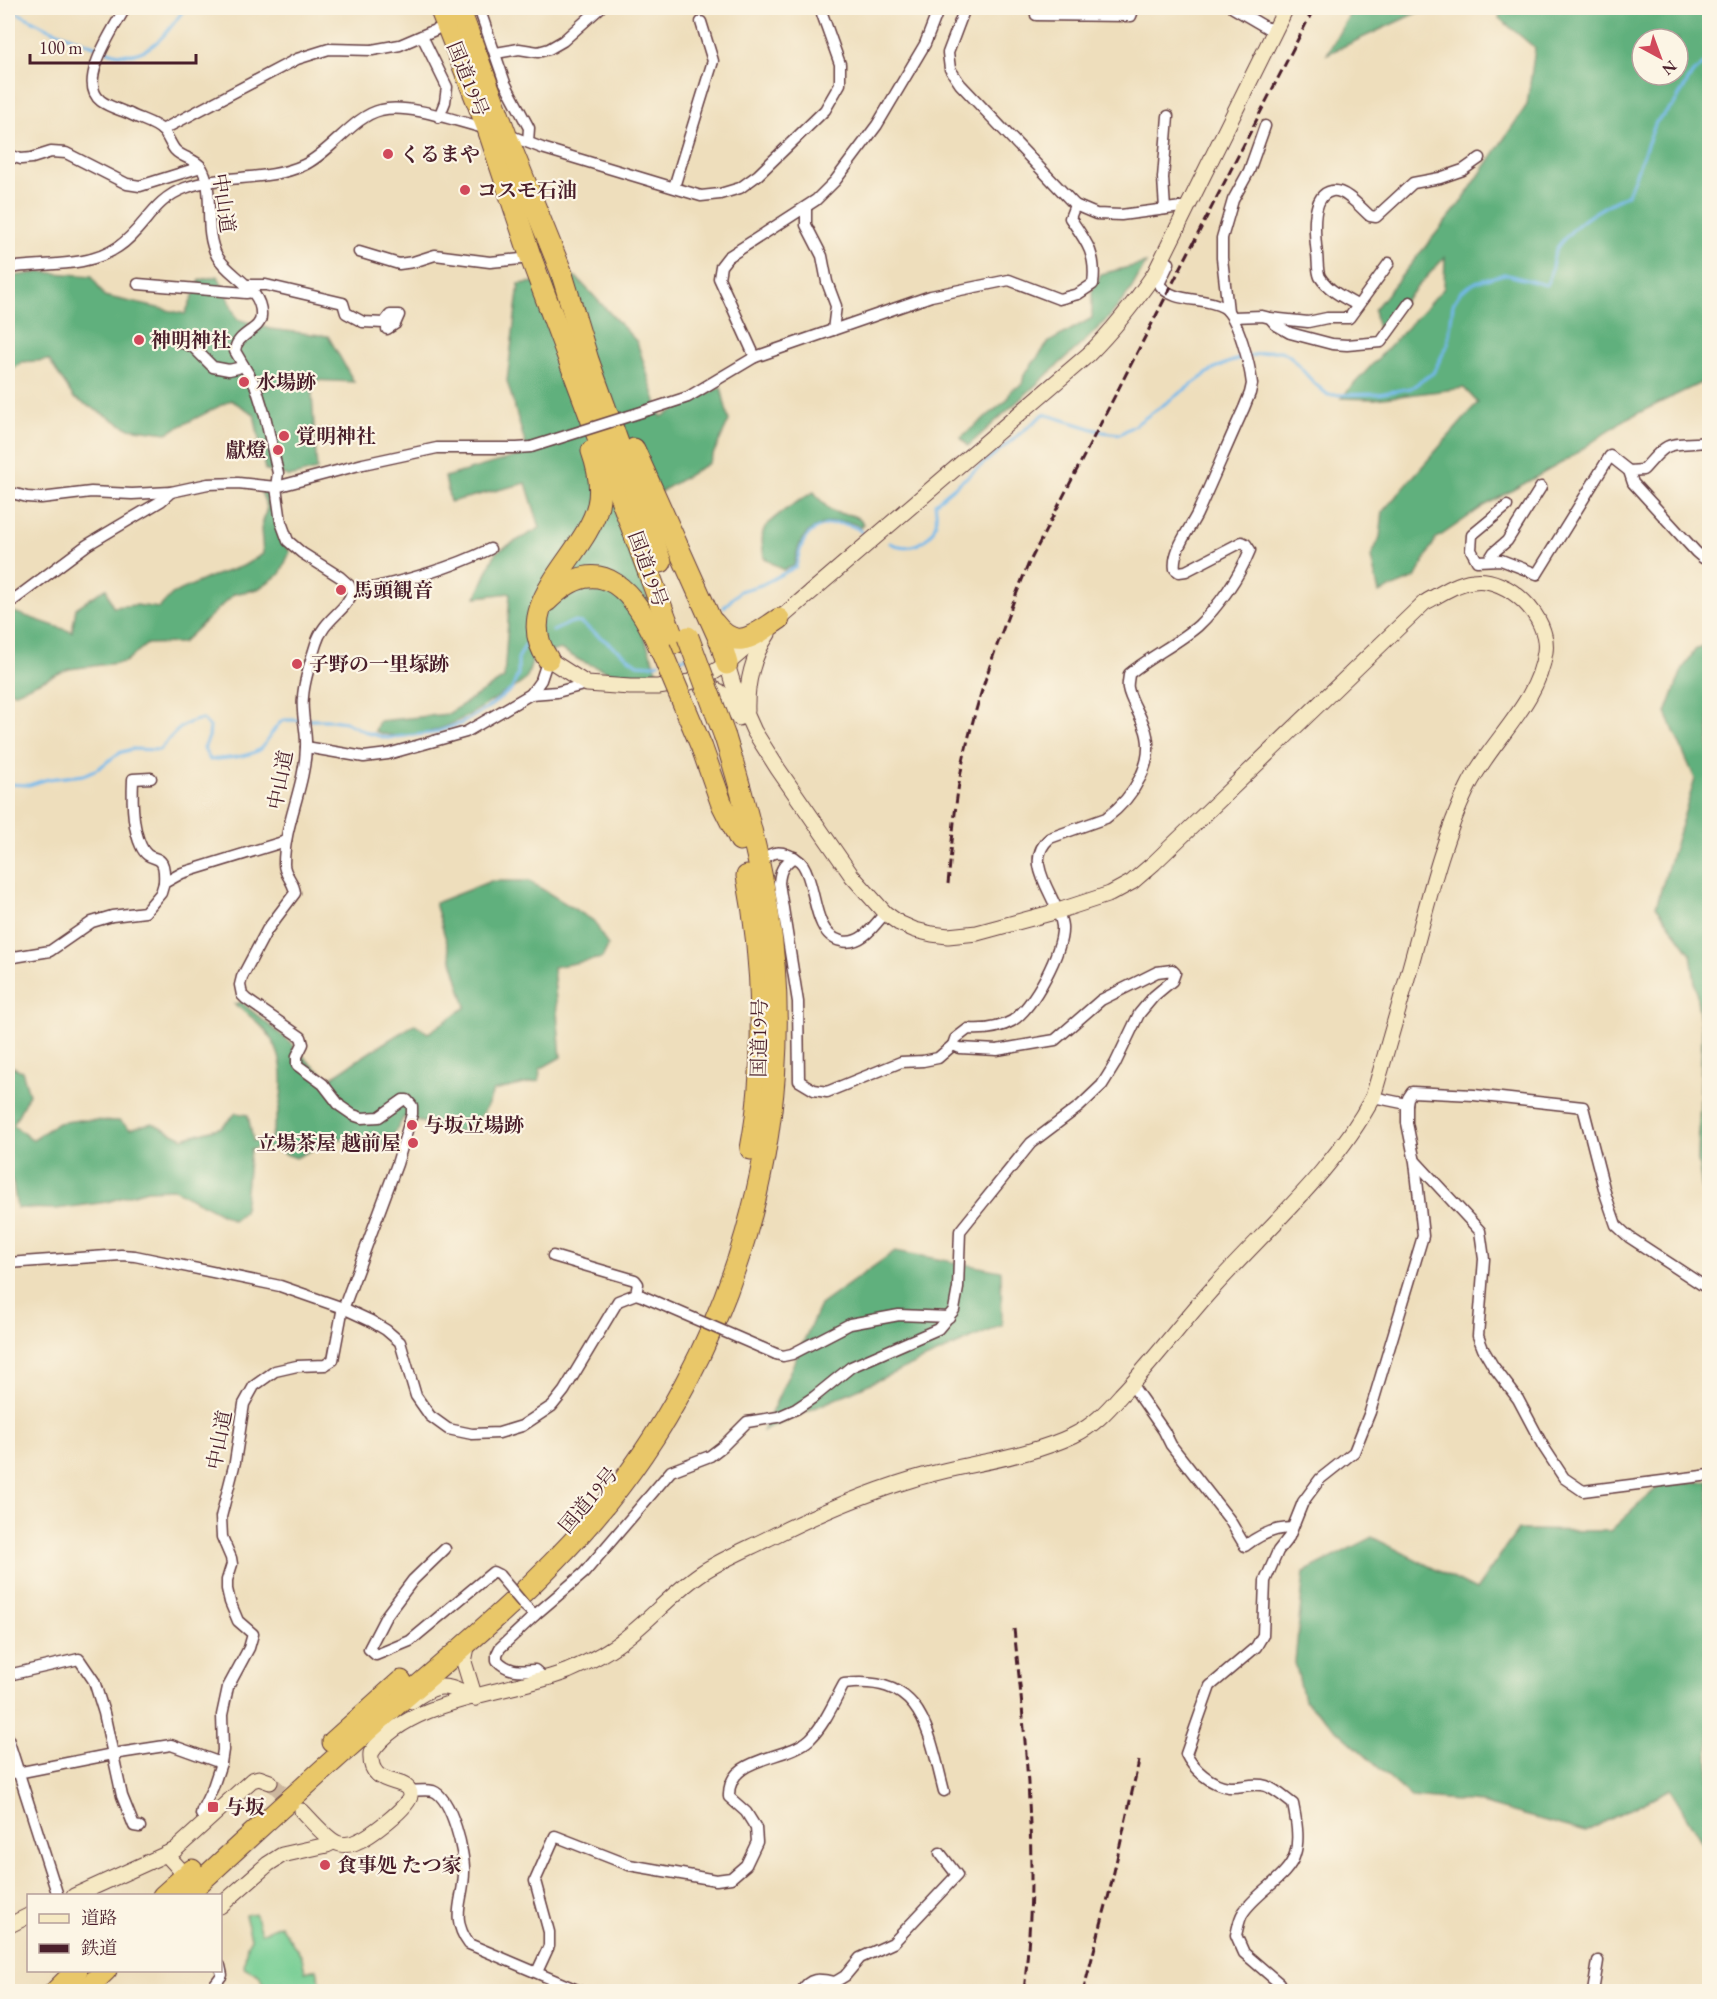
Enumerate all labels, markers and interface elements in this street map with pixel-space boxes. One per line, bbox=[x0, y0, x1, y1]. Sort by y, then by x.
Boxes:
scale bar bbox=[30, 27, 196, 65]
north arrow bbox=[1630, 27, 1690, 87]
text: 100 m bbox=[39, 36, 83, 59]
street label: 国道19号 bbox=[441, 37, 495, 121]
text: N bbox=[1658, 56, 1681, 80]
place label: くるまや bbox=[400, 141, 480, 167]
marker: くるまや bbox=[381, 147, 395, 161]
street label: 中山道 bbox=[207, 171, 241, 235]
place label: コスモ石油 bbox=[477, 177, 577, 203]
marker: コスモ石油 bbox=[458, 183, 472, 197]
place label: 神明神社 bbox=[151, 327, 231, 353]
marker: 神明神社 bbox=[132, 333, 146, 347]
place label: 水場跡 bbox=[256, 369, 316, 395]
marker: 水場跡 bbox=[237, 375, 251, 389]
place label: 覚明神社 bbox=[296, 423, 376, 449]
marker: 覚明神社 bbox=[277, 429, 291, 443]
place label: 獻燈 bbox=[226, 437, 266, 463]
marker: 獻燈 bbox=[271, 443, 285, 457]
street label: 国道19号 bbox=[622, 527, 674, 611]
place label: 馬頭観音 bbox=[353, 577, 433, 603]
marker: 馬頭観音 bbox=[334, 583, 348, 597]
place label: 子野の一里塚跡 bbox=[309, 651, 449, 677]
marker: 子野の一里塚跡 bbox=[290, 657, 304, 671]
street label: 中山道 bbox=[262, 748, 298, 812]
street label: 国道19号 bbox=[745, 998, 773, 1078]
place label: 与坂立場跡 bbox=[424, 1112, 524, 1138]
marker: 与坂立場跡 bbox=[405, 1118, 419, 1132]
place label: 立場茶屋 越前屋 bbox=[256, 1130, 401, 1156]
marker: 立場茶屋 越前屋 bbox=[406, 1136, 420, 1150]
street label: 中山道 bbox=[201, 1408, 237, 1472]
street label: 国道19号 bbox=[553, 1461, 623, 1539]
place label: 与坂 bbox=[225, 1794, 265, 1820]
marker: 与坂 bbox=[206, 1800, 220, 1814]
place label: 食事処 たつ家 bbox=[337, 1852, 462, 1878]
marker: 食事処 たつ家 bbox=[318, 1858, 332, 1872]
legend bbox=[27, 1894, 222, 1972]
text: 道路 bbox=[81, 1906, 117, 1929]
text: 鉄道 bbox=[81, 1936, 117, 1959]

